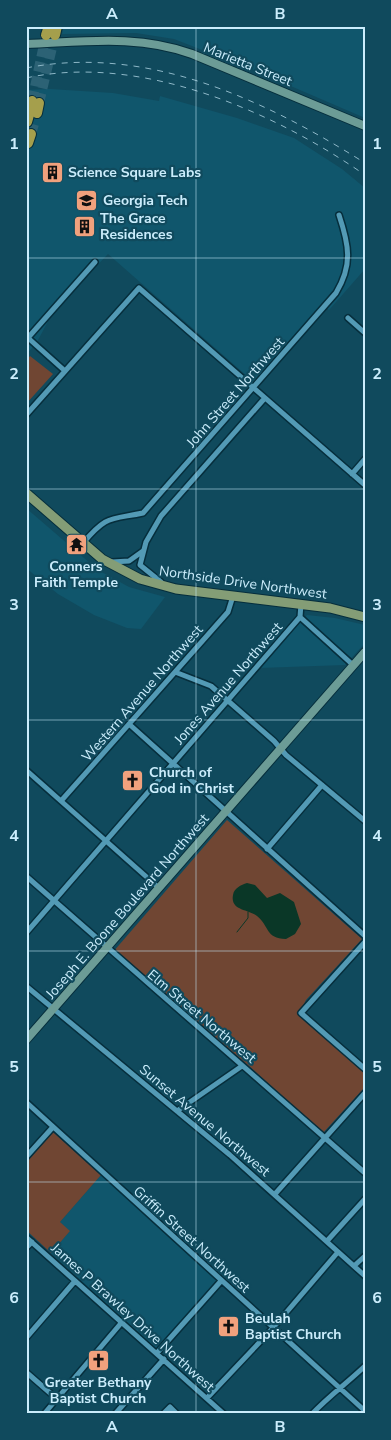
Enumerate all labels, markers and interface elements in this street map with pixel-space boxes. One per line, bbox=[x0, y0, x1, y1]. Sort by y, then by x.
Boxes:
text: A bbox=[106, 3, 118, 25]
text: B bbox=[274, 3, 286, 25]
street label: Marietta Street bbox=[201, 38, 295, 91]
text: 1 bbox=[9, 133, 19, 155]
text: 1 bbox=[372, 133, 382, 155]
building icon: Science Square Labs bbox=[40, 160, 64, 184]
place label: Science Square Labs bbox=[68, 163, 201, 182]
school or university icon: Georgia Tech bbox=[75, 188, 99, 212]
place label: Georgia Tech bbox=[103, 191, 188, 210]
place label: The Grace Residences bbox=[100, 209, 173, 244]
building icon: The Grace Residences bbox=[72, 214, 96, 238]
street label: John Street Northwest bbox=[181, 333, 289, 452]
text: 2 bbox=[9, 363, 19, 385]
text: 2 bbox=[372, 363, 382, 385]
temple icon: Conners Faith Temple bbox=[64, 532, 88, 556]
place label: Conners Faith Temple bbox=[34, 557, 118, 592]
street label: Northside Drive Northwest bbox=[158, 561, 328, 604]
text: 3 bbox=[9, 594, 19, 616]
text: 3 bbox=[372, 594, 382, 616]
street label: Jones Avenue Northwest bbox=[169, 618, 287, 749]
street label: Western Avenue Northwest bbox=[78, 621, 207, 766]
place label: Church of God in Christ bbox=[149, 763, 235, 798]
church icon: Church of God in Christ bbox=[121, 768, 145, 792]
street label: Joseph E. Boone Boulevard Northwest bbox=[41, 809, 213, 1004]
text: 4 bbox=[9, 825, 19, 847]
text: 4 bbox=[372, 825, 382, 847]
street label: Elm Street Northwest bbox=[143, 965, 260, 1068]
text: 5 bbox=[9, 1056, 19, 1078]
text: 5 bbox=[372, 1056, 382, 1078]
street label: Sunset Avenue Northwest bbox=[135, 1060, 274, 1181]
street label: Griffin Street Northwest bbox=[129, 1182, 254, 1297]
street label: James P Brawley Drive Northwest bbox=[46, 1238, 219, 1396]
text: 6 bbox=[9, 1287, 19, 1309]
text: 6 bbox=[372, 1287, 382, 1309]
place label: Beulah Baptist Church bbox=[245, 1309, 341, 1344]
church icon: Beulah Baptist Church bbox=[217, 1314, 241, 1338]
church icon: Greater Bethany Baptist Church bbox=[86, 1348, 110, 1372]
place label: Greater Bethany Baptist Church bbox=[45, 1373, 152, 1408]
text: A bbox=[106, 1416, 118, 1438]
text: B bbox=[274, 1416, 286, 1438]

